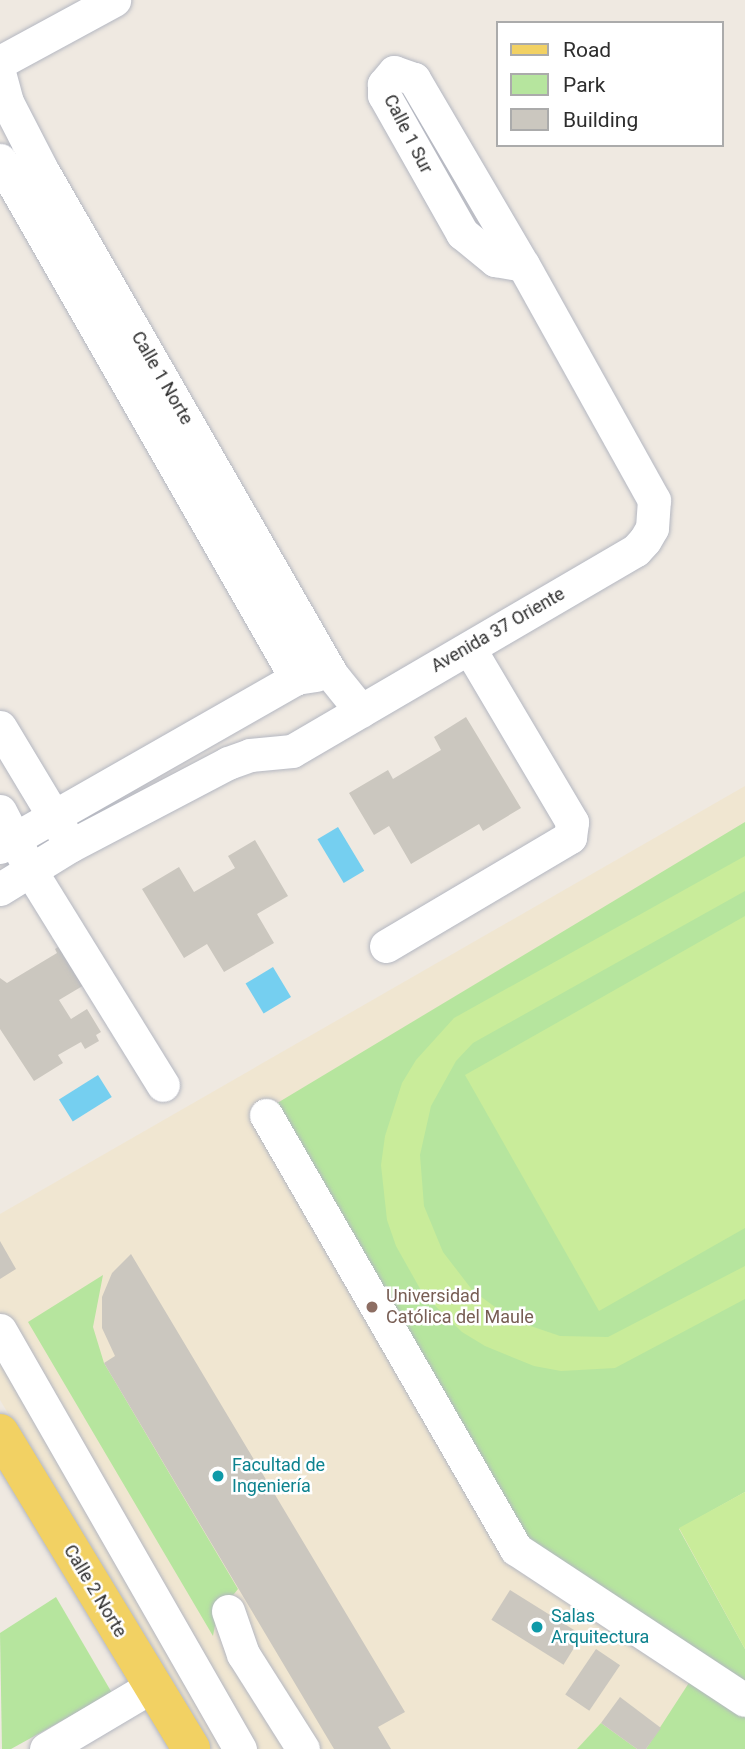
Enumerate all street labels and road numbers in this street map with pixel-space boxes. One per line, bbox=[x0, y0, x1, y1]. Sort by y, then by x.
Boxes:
street label: Calle 1 Sur bbox=[379, 91, 437, 177]
street label: Calle 1 Norte bbox=[127, 328, 197, 428]
street label: Avenida 37 Oriente bbox=[427, 583, 569, 677]
street label: Calle 2 Norte bbox=[59, 1541, 131, 1641]

